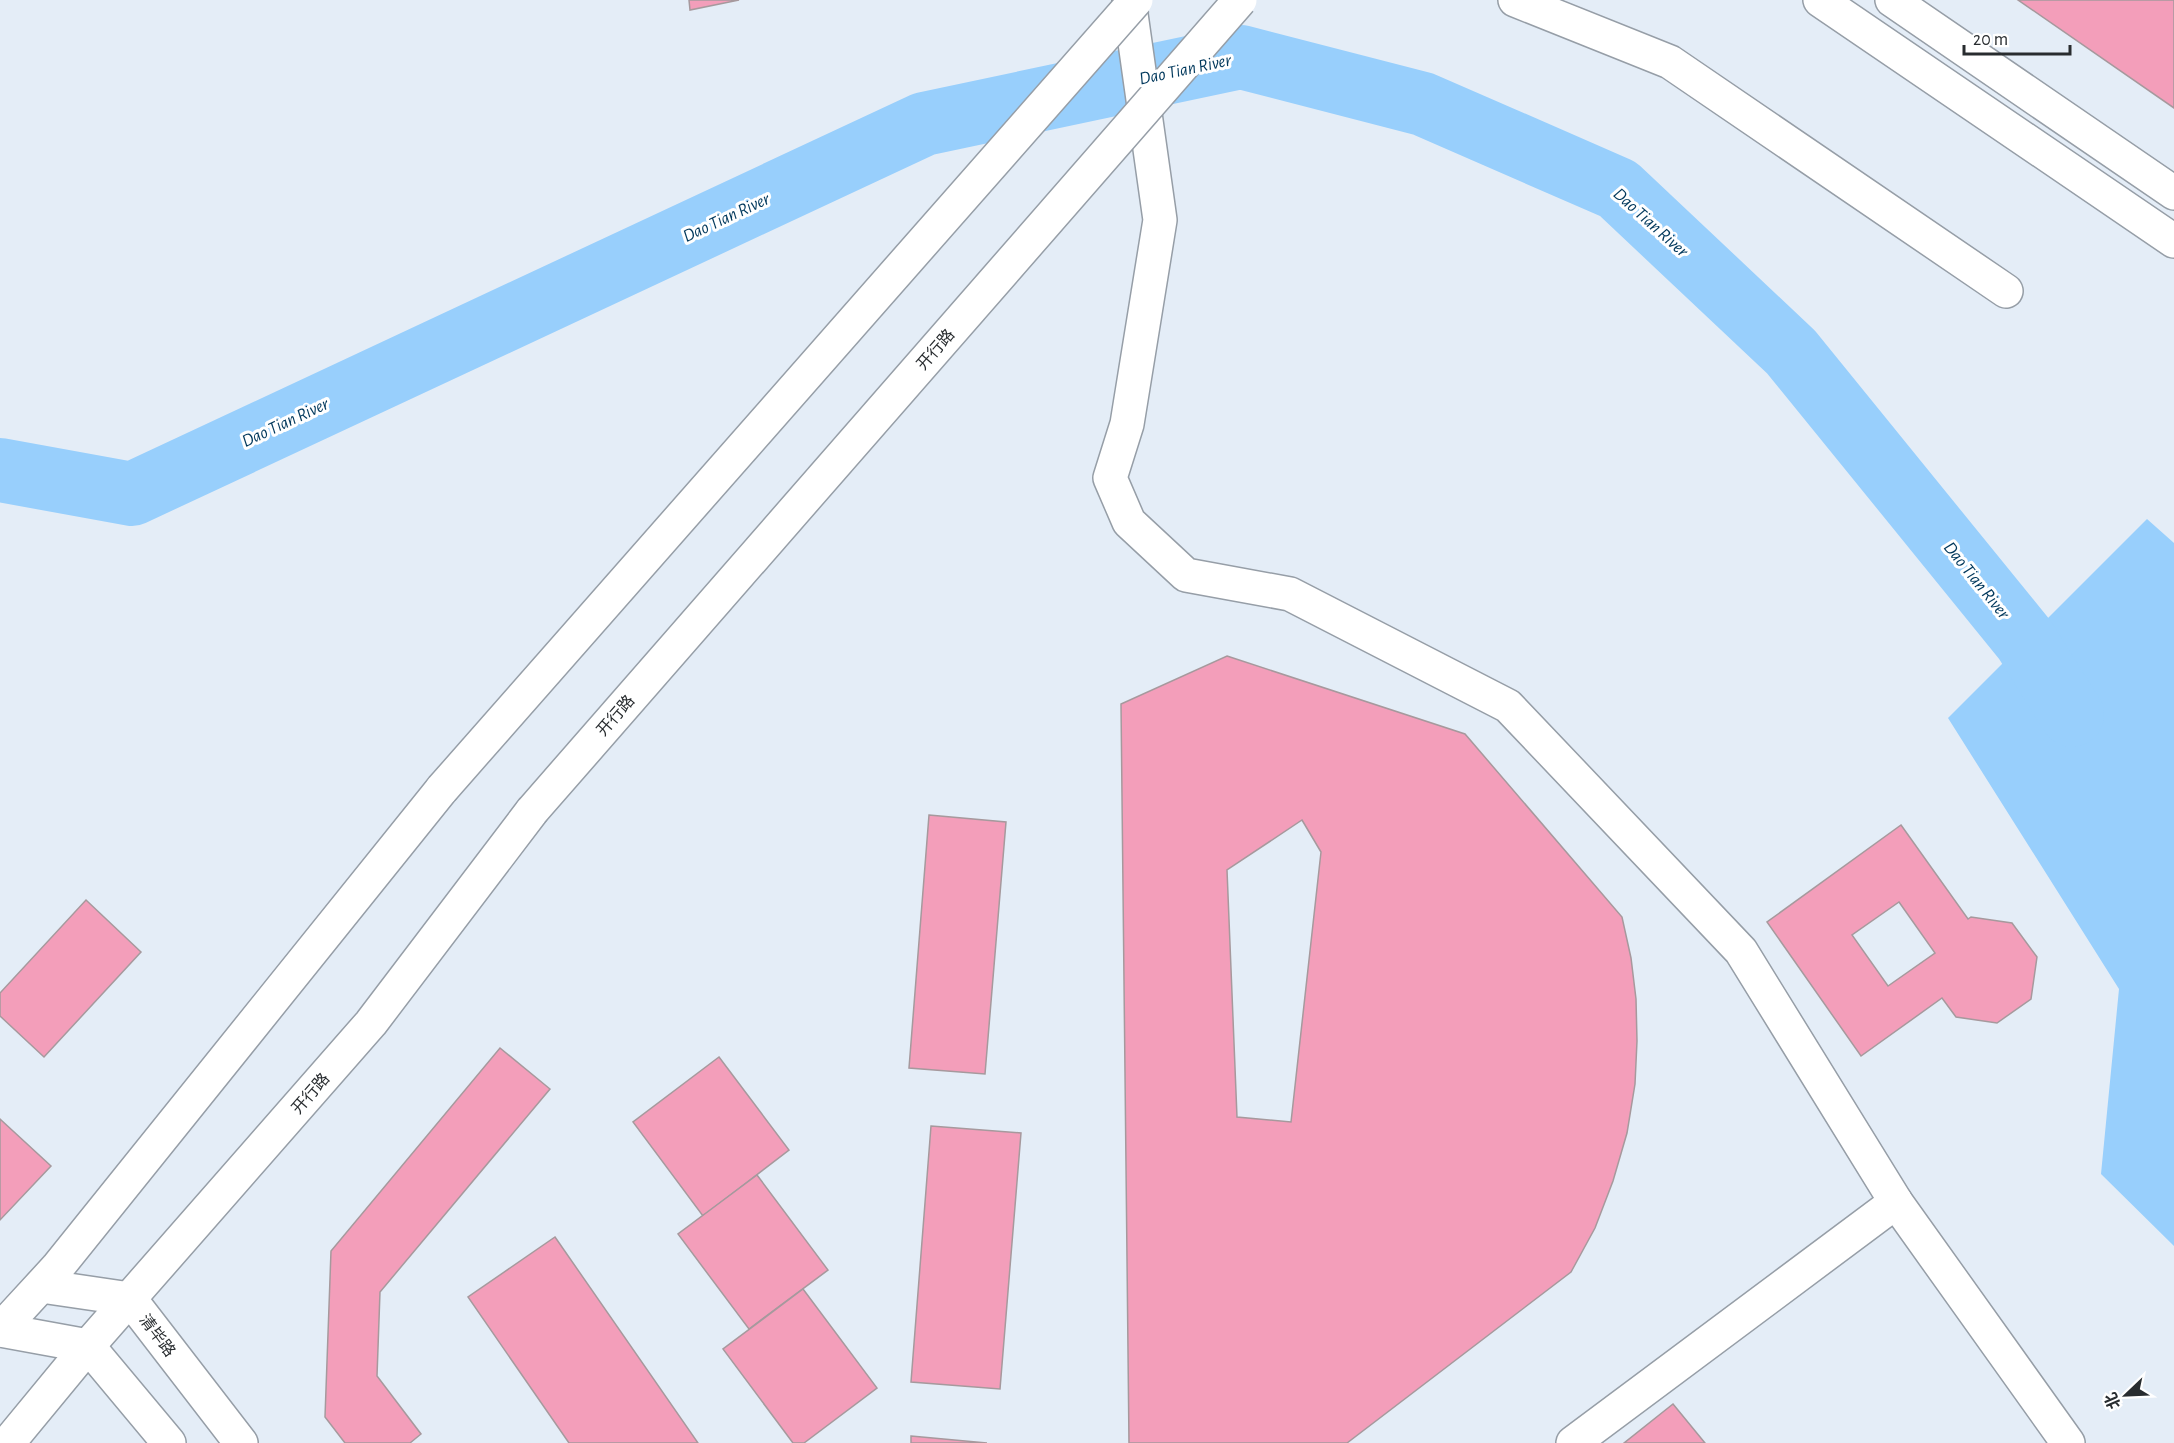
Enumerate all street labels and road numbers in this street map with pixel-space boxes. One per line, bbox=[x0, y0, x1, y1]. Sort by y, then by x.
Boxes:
street label: 开行路 bbox=[913, 326, 958, 373]
street label: 开行路 bbox=[593, 692, 638, 739]
street label: 开行路 bbox=[288, 1070, 333, 1117]
street label: 清毕路 bbox=[136, 1311, 179, 1360]

